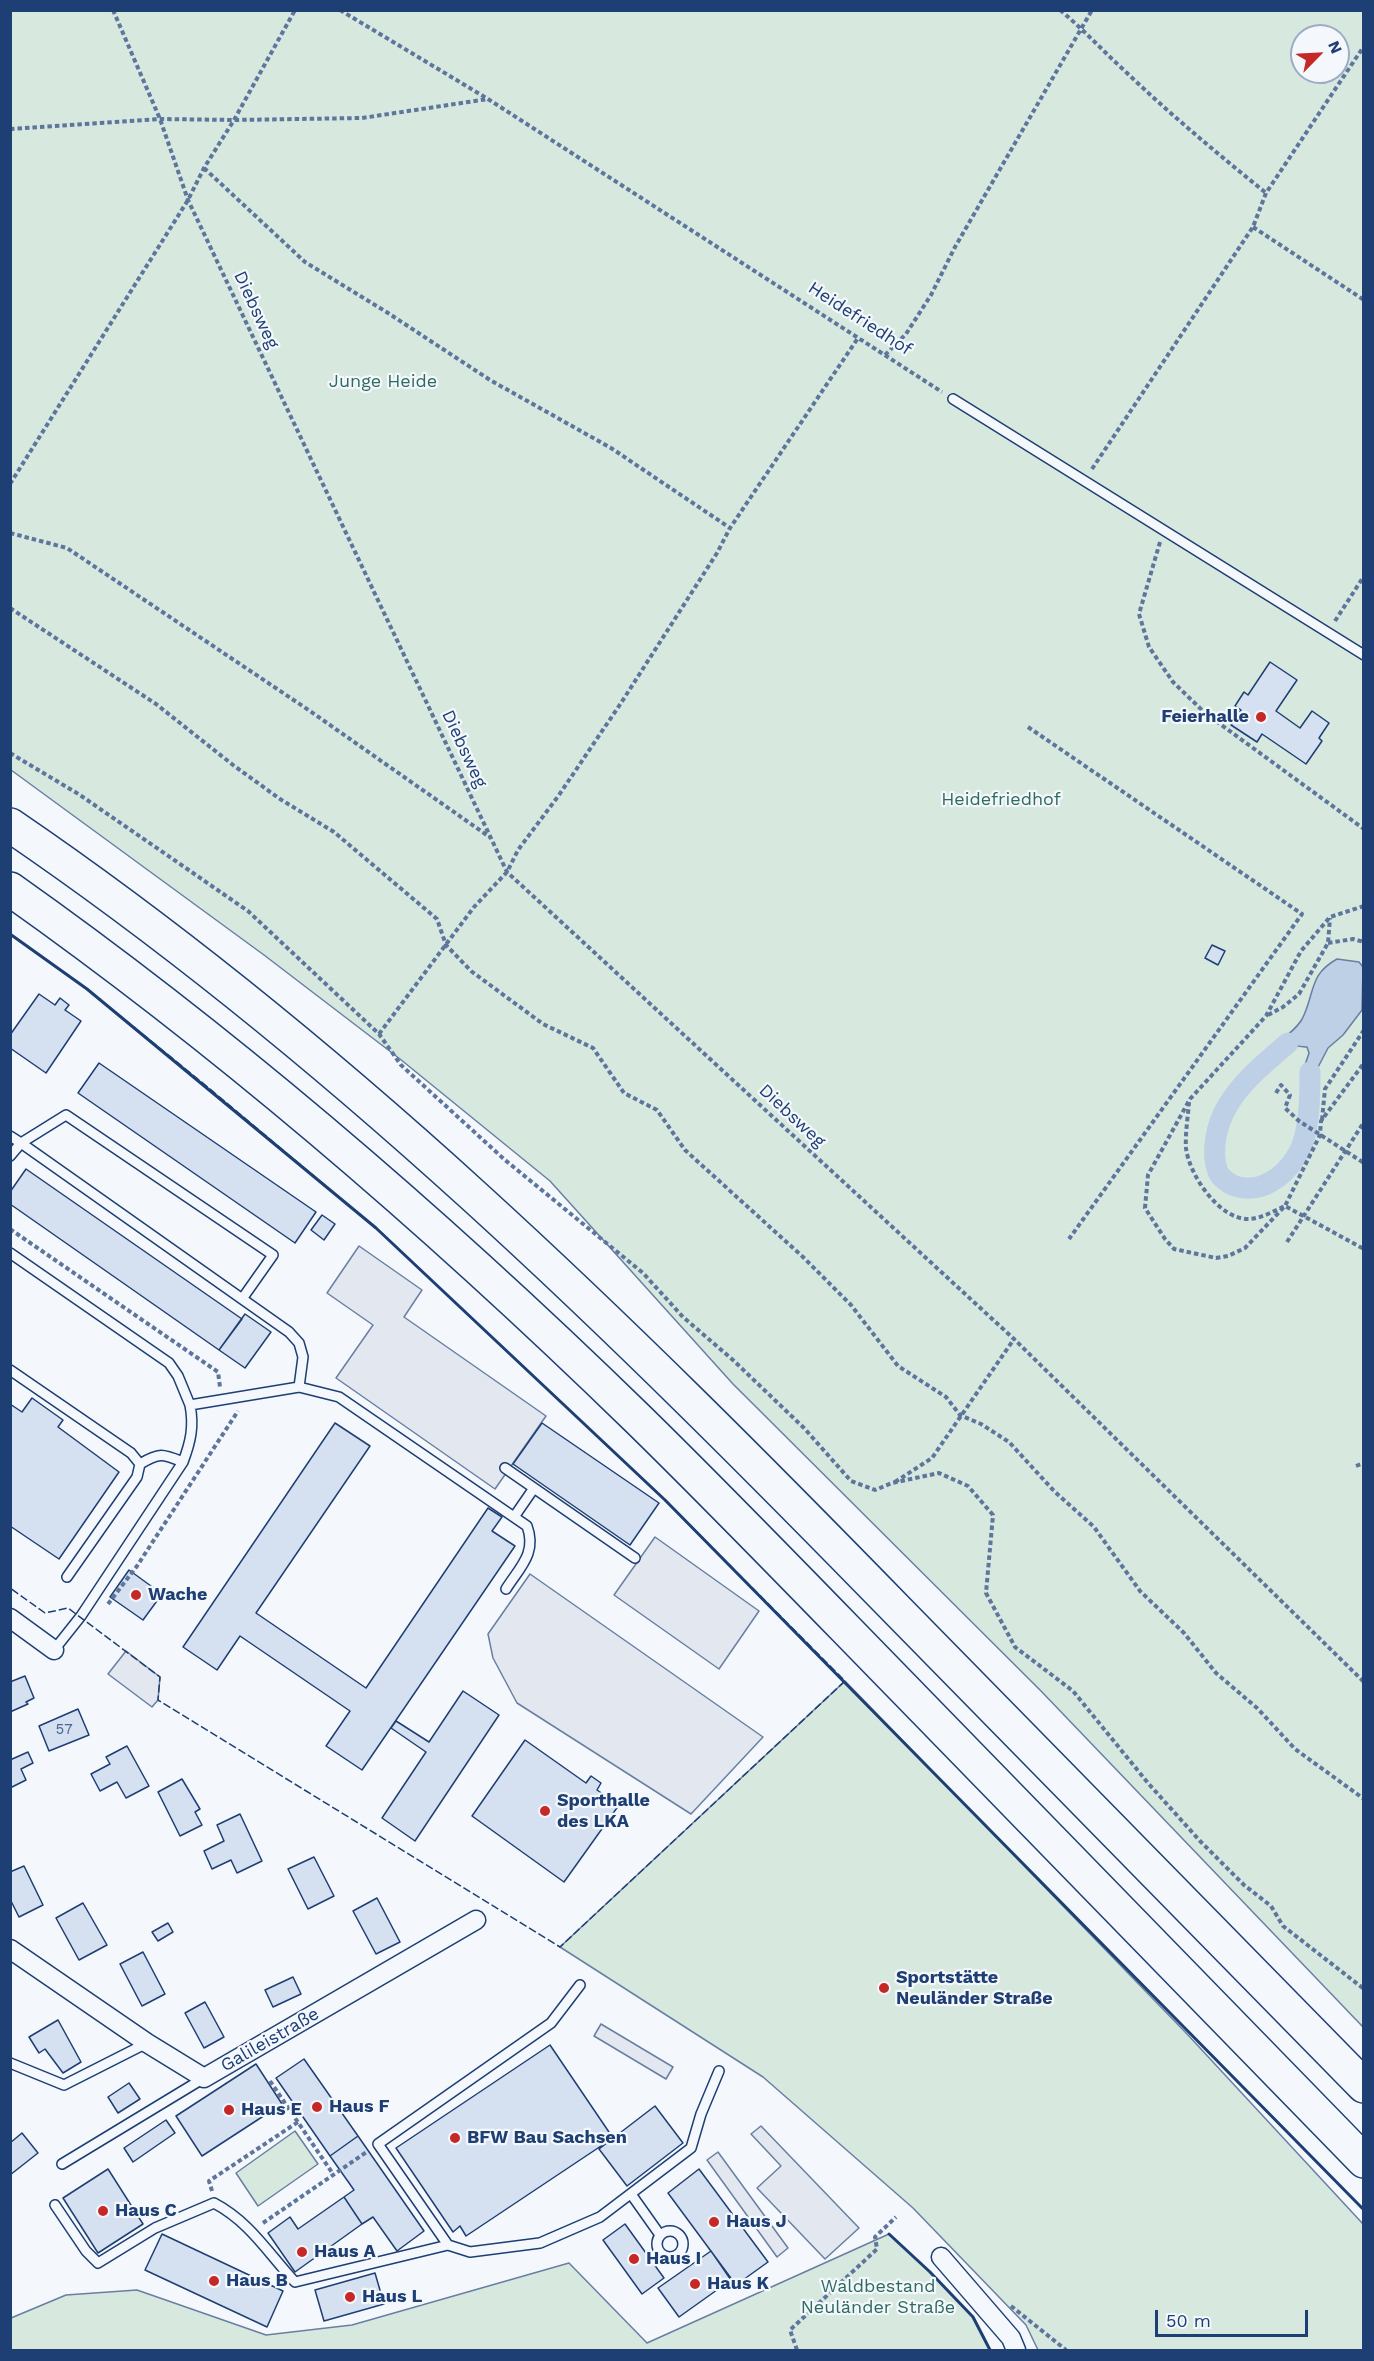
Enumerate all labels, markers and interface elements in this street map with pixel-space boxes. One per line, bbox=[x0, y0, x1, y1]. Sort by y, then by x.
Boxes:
north arrow bbox=[1290, 24, 1350, 84]
text: N bbox=[1324, 38, 1346, 57]
street label: Diebsweg bbox=[229, 268, 283, 352]
street label: Heidefriedhof bbox=[804, 277, 916, 361]
park label: Junge Heide bbox=[329, 371, 437, 393]
place label: Feierhalle bbox=[1161, 706, 1249, 728]
street label: Diebsweg bbox=[437, 707, 491, 791]
marker: Feierhalle bbox=[1254, 710, 1268, 724]
park label: Heidefriedhof bbox=[941, 789, 1061, 811]
street label: Diebsweg bbox=[754, 1080, 830, 1152]
place label: Wache bbox=[148, 1584, 207, 1606]
marker: Wache bbox=[129, 1588, 143, 1602]
house number: 57 bbox=[55, 1721, 73, 1739]
place label: Sporthalle des LKA bbox=[557, 1790, 650, 1832]
marker: Sporthalle des LKA bbox=[538, 1804, 552, 1818]
place label: Sportstätte Neuländer Straße bbox=[896, 1967, 1053, 2010]
marker: Sportstätte Neuländer Straße bbox=[877, 1981, 891, 1995]
street label: Galileistraße bbox=[217, 2003, 323, 2077]
place label: Haus F bbox=[329, 2096, 390, 2118]
place label: Haus E bbox=[241, 2099, 302, 2121]
marker: Haus F bbox=[310, 2100, 324, 2114]
marker: Haus E bbox=[222, 2103, 236, 2117]
place label: BFW Bau Sachsen bbox=[467, 2127, 627, 2149]
marker: BFW Bau Sachsen bbox=[448, 2131, 462, 2145]
place label: Haus C bbox=[115, 2200, 177, 2222]
marker: Haus C bbox=[96, 2204, 110, 2218]
place label: Haus J bbox=[726, 2211, 787, 2233]
marker: Haus J bbox=[707, 2215, 721, 2229]
place label: Haus A bbox=[314, 2241, 376, 2263]
marker: Haus A bbox=[295, 2245, 309, 2259]
place label: Haus I bbox=[646, 2248, 701, 2270]
marker: Haus I bbox=[627, 2252, 641, 2266]
place label: Haus B bbox=[226, 2270, 288, 2292]
place label: Haus K bbox=[707, 2273, 769, 2295]
marker: Haus B bbox=[207, 2274, 221, 2288]
park label: Waldbestand Neuländer Straße bbox=[801, 2276, 955, 2318]
marker: Haus K bbox=[688, 2277, 702, 2291]
place label: Haus L bbox=[362, 2286, 422, 2308]
marker: Haus L bbox=[343, 2290, 357, 2304]
scale bar bbox=[1158, 2298, 1311, 2336]
text: 50 m bbox=[1166, 2310, 1211, 2331]

